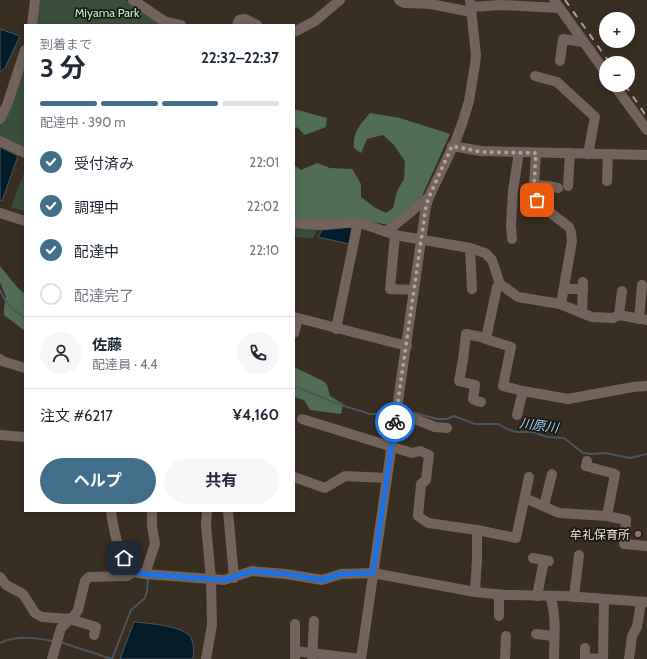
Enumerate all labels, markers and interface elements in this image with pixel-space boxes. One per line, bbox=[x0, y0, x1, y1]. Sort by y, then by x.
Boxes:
park label: Miyama Park bbox=[75, 5, 140, 20]
map controls bbox=[599, 12, 635, 92]
button: + bbox=[599, 12, 635, 48]
text: 到着まで bbox=[40, 36, 92, 52]
text: 22:32–22:37 bbox=[201, 49, 279, 67]
text: 3 分 bbox=[40, 52, 86, 84]
button: − bbox=[599, 56, 635, 92]
text: 配達中 · 390 m bbox=[40, 114, 126, 130]
icon: check bbox=[40, 151, 62, 173]
text: 22:01 bbox=[249, 154, 279, 170]
text: 受付済み bbox=[74, 155, 134, 173]
pin bbox=[520, 183, 554, 217]
icon: bag bbox=[526, 189, 548, 211]
icon: check bbox=[40, 195, 62, 217]
text: 22:02 bbox=[247, 198, 279, 214]
text: 調理中 bbox=[74, 199, 119, 217]
icon: check bbox=[40, 239, 62, 261]
text: 22:10 bbox=[249, 242, 279, 258]
text: 配達中 bbox=[74, 243, 119, 261]
text: 配達完了 bbox=[74, 287, 134, 305]
button: person bbox=[40, 332, 82, 374]
button: phone bbox=[237, 332, 279, 374]
text: 佐藤 bbox=[92, 336, 122, 354]
text: 配達員 · 4.4 bbox=[92, 356, 157, 372]
courier bbox=[375, 402, 415, 442]
text: ¥4,160 bbox=[233, 406, 279, 424]
text: 注文 #6217 bbox=[40, 407, 113, 425]
icon: bike bbox=[384, 411, 406, 433]
water label: 川原川 bbox=[519, 414, 561, 436]
button: ヘルプ bbox=[40, 458, 156, 504]
button: 共有 bbox=[164, 458, 279, 504]
place label: 牟礼保育所 bbox=[570, 527, 630, 542]
marker: 牟礼保育所 bbox=[633, 529, 643, 539]
pin bbox=[107, 541, 141, 575]
icon: home bbox=[113, 547, 135, 569]

